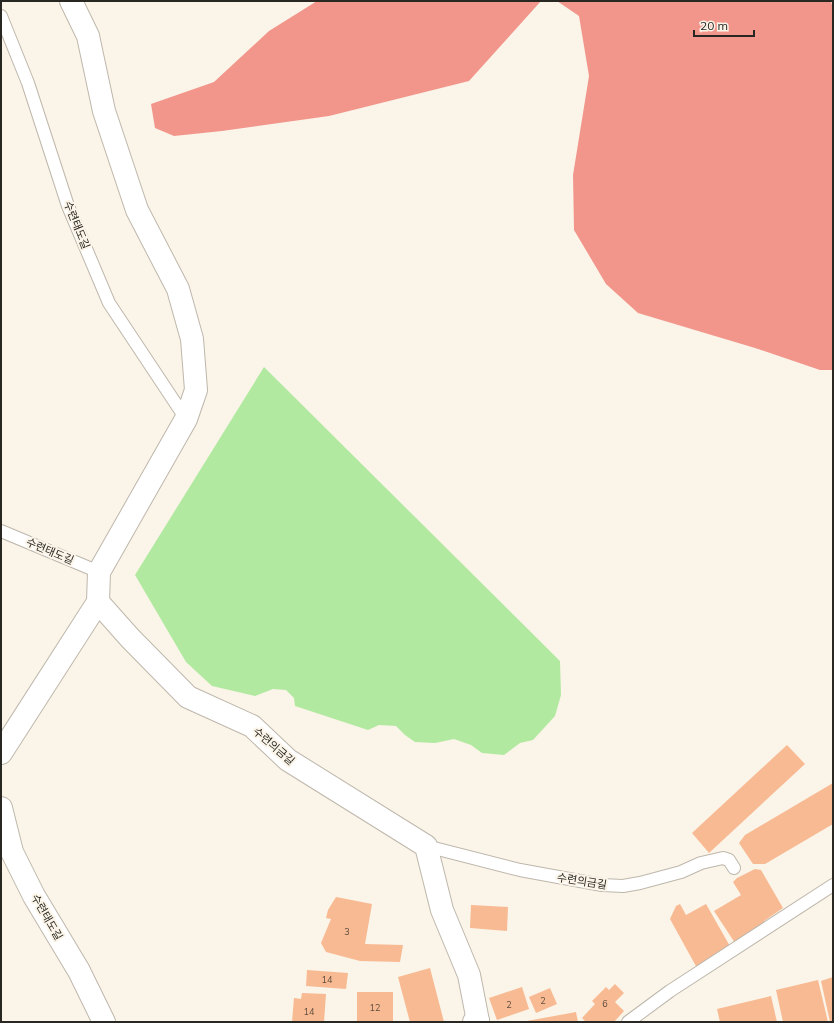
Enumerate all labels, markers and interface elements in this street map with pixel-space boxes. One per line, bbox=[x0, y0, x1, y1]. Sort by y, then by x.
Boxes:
scale bar bbox=[694, 12, 754, 38]
text: 20 m bbox=[700, 18, 728, 33]
street label: 수련태도길 bbox=[61, 199, 93, 251]
street label: 수련태도길 bbox=[24, 535, 76, 567]
street label: 수련의금길 bbox=[250, 724, 298, 768]
street label: 수련의금길 bbox=[556, 870, 608, 892]
street label: 수련태도길 bbox=[28, 892, 66, 942]
house number: 3 bbox=[344, 926, 350, 937]
house number: 14 bbox=[322, 974, 333, 985]
house number: 2 bbox=[540, 995, 546, 1006]
house number: 6 bbox=[602, 998, 608, 1009]
house number: 2 bbox=[506, 999, 512, 1010]
house number: 12 bbox=[370, 1002, 380, 1013]
house number: 14 bbox=[304, 1006, 315, 1017]

